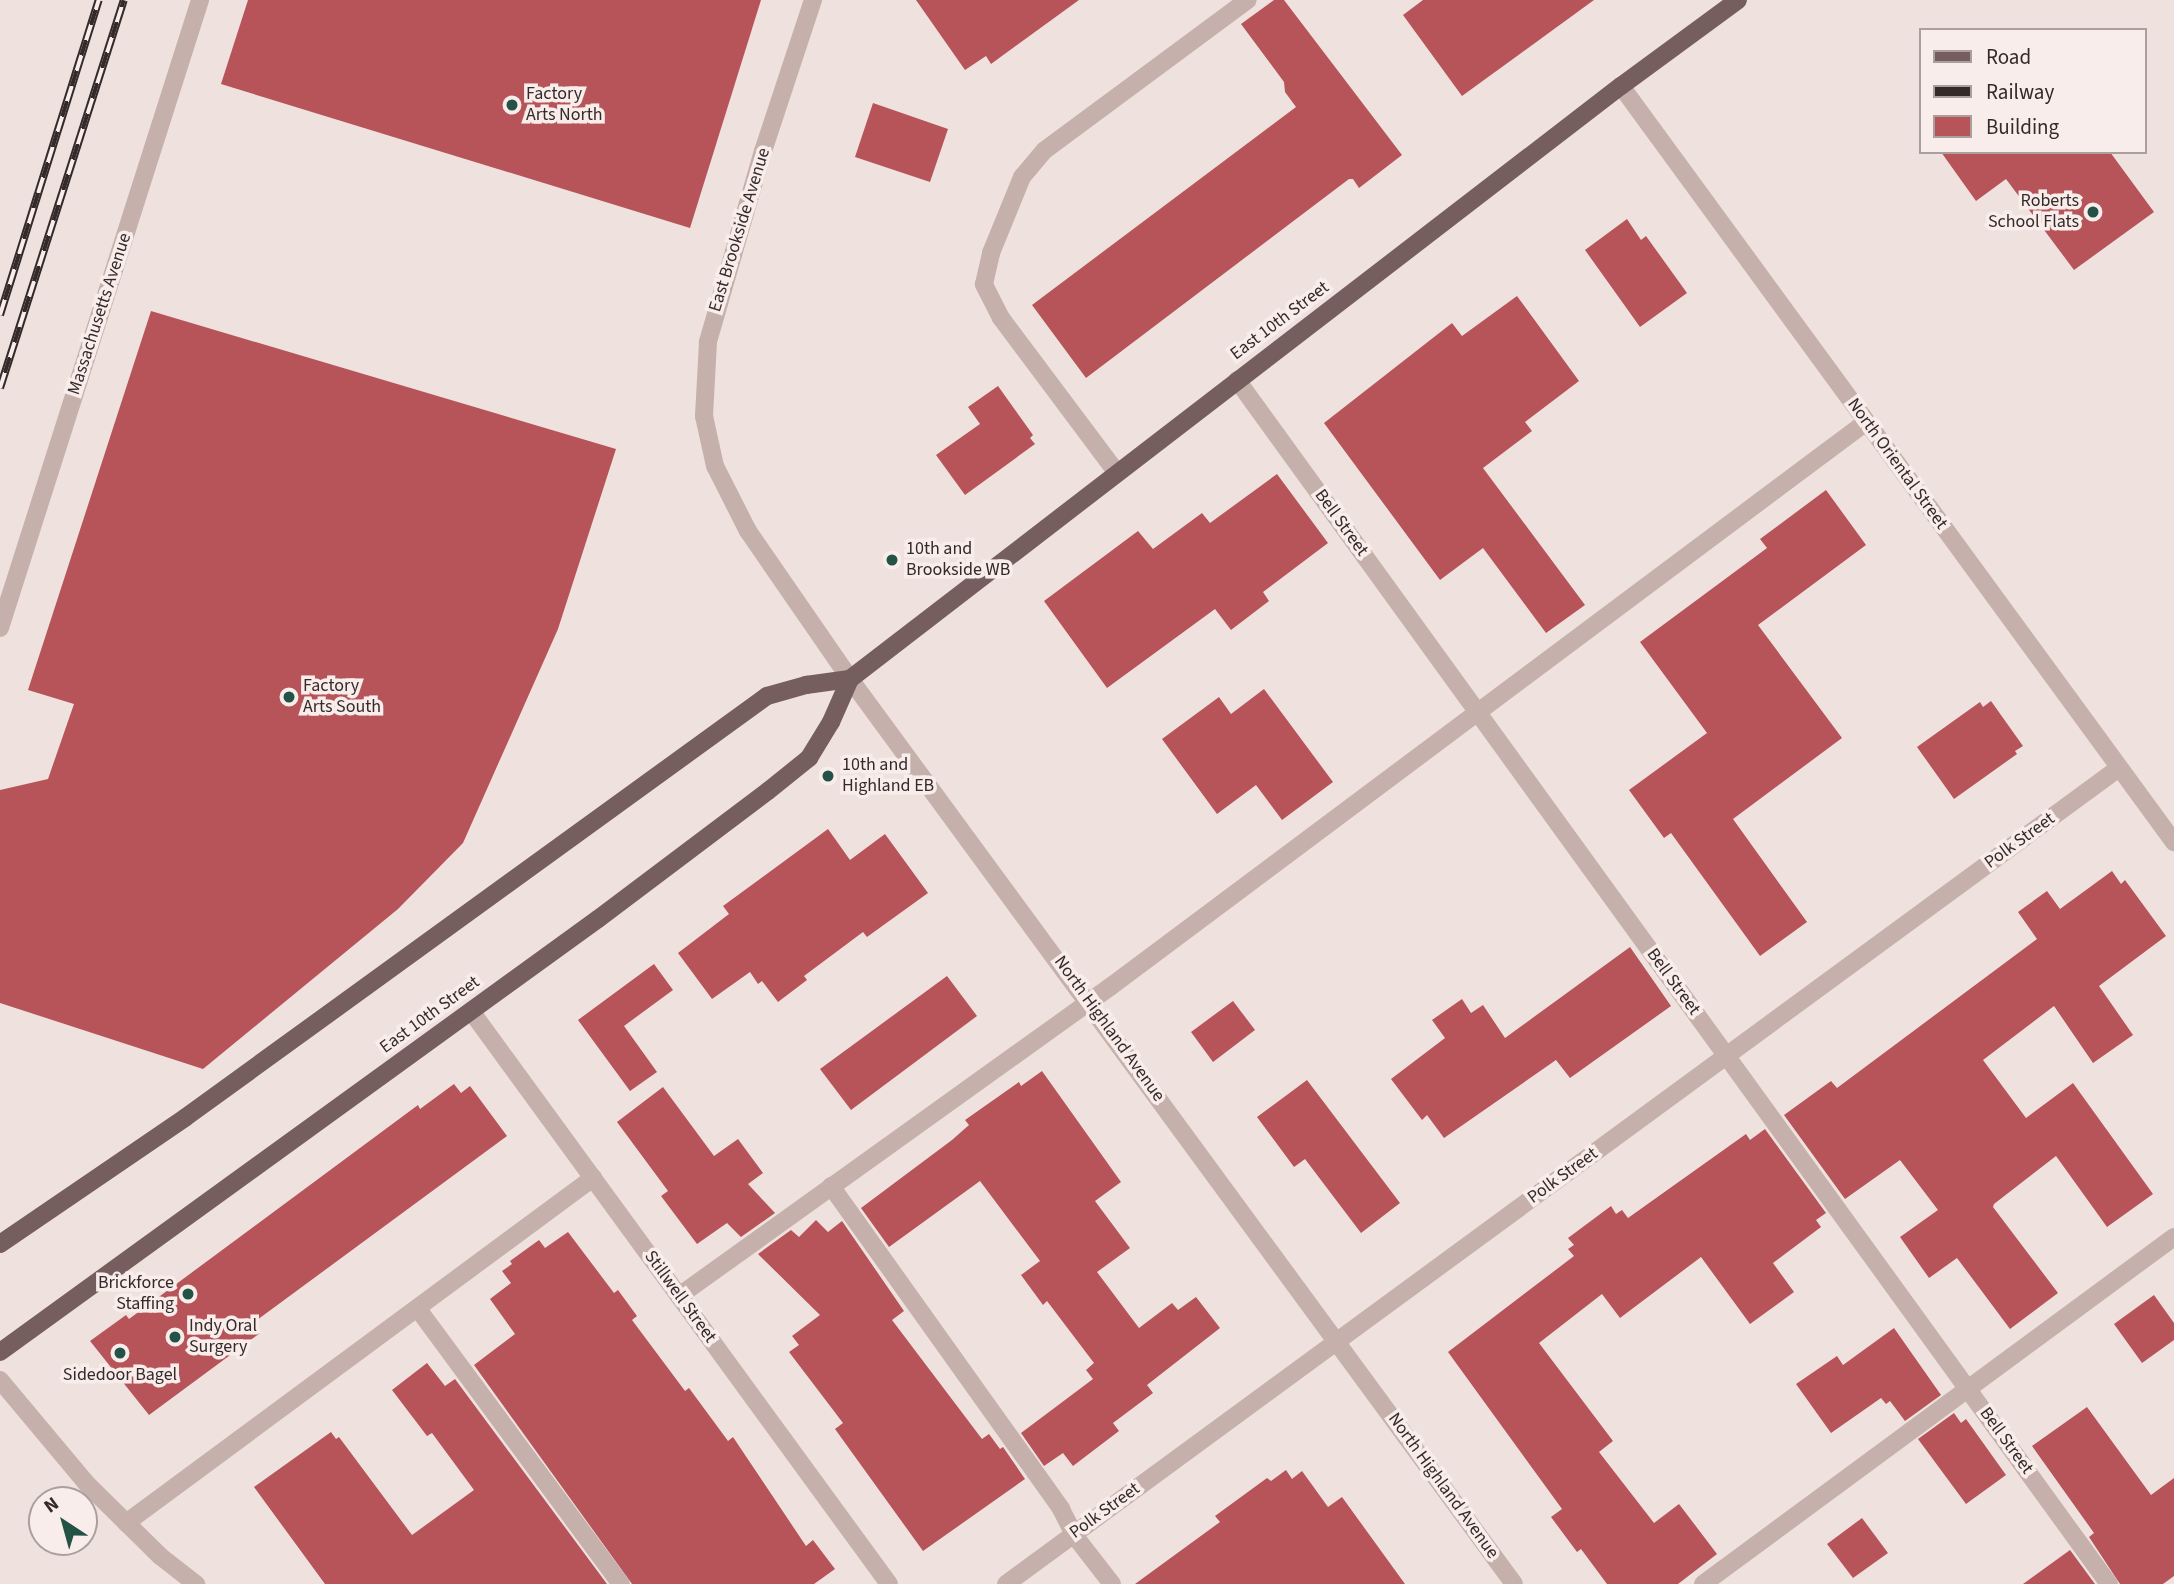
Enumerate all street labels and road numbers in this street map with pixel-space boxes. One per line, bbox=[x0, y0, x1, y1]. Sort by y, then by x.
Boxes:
street label: East Brookside Avenue bbox=[705, 145, 775, 315]
street label: Massachusetts Avenue bbox=[64, 230, 136, 398]
street label: East 10th Street bbox=[1226, 277, 1334, 365]
street label: North Oriental Street bbox=[1842, 394, 1952, 534]
street label: Bell Street bbox=[1310, 485, 1372, 561]
street label: Polk Street bbox=[1981, 808, 2059, 874]
street label: Bell Street bbox=[1642, 944, 1704, 1020]
street label: North Highland Avenue bbox=[1049, 952, 1169, 1106]
street label: East 10th Street bbox=[376, 972, 484, 1058]
street label: Polk Street bbox=[1524, 1143, 1602, 1209]
street label: Stillwell Street bbox=[639, 1247, 721, 1347]
street label: Bell Street bbox=[1975, 1403, 2037, 1479]
street label: North Highland Avenue bbox=[1383, 1409, 1503, 1563]
street label: Polk Street bbox=[1066, 1478, 1144, 1544]

